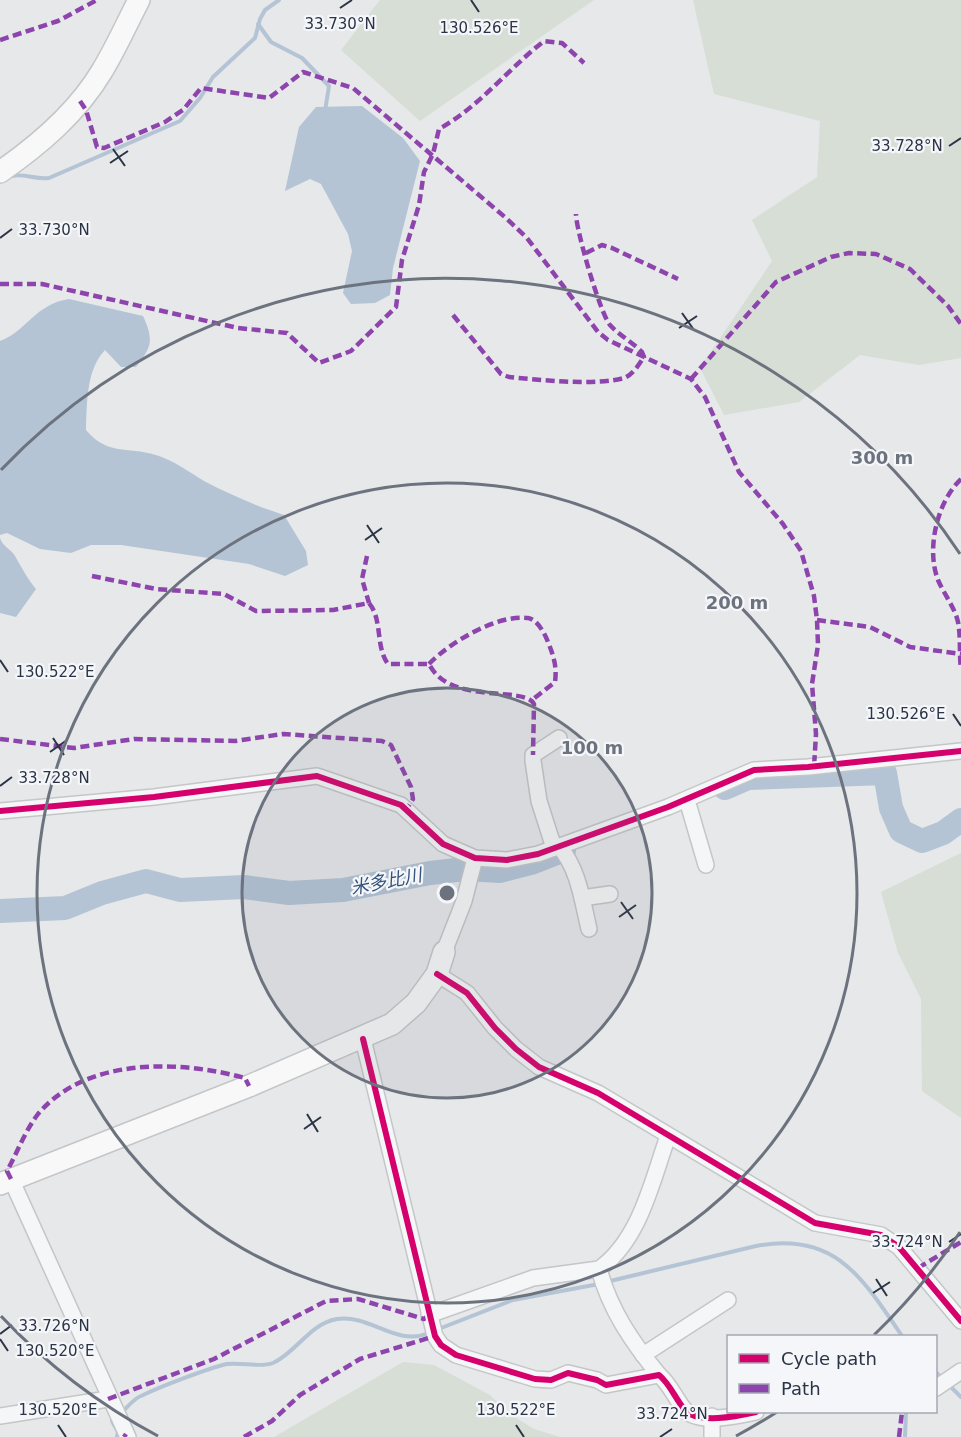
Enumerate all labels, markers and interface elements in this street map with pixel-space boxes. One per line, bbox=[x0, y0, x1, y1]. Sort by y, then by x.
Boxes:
text: 33.730°N bbox=[304, 15, 376, 33]
text: 130.526°E bbox=[439, 19, 519, 37]
text: 33.728°N bbox=[871, 137, 943, 155]
text: 33.730°N bbox=[18, 221, 90, 239]
text: 300 m bbox=[851, 447, 913, 468]
text: 200 m bbox=[706, 592, 768, 613]
text: 130.522°E bbox=[15, 663, 95, 681]
text: 130.526°E bbox=[866, 705, 946, 723]
text: 100 m bbox=[561, 737, 623, 758]
text: 33.728°N bbox=[18, 769, 90, 787]
water label: 米多比川 bbox=[349, 863, 425, 898]
centre of rings bbox=[437, 883, 457, 903]
text: 33.724°N bbox=[871, 1233, 943, 1251]
text: 33.726°N bbox=[18, 1317, 90, 1335]
legend bbox=[727, 1335, 937, 1413]
text: 130.520°E bbox=[15, 1342, 95, 1360]
text: Cycle path bbox=[781, 1348, 877, 1369]
text: Path bbox=[781, 1378, 821, 1399]
text: 130.520°E bbox=[18, 1401, 98, 1419]
text: 130.522°E bbox=[476, 1401, 556, 1419]
text: 33.724°N bbox=[636, 1405, 708, 1423]

